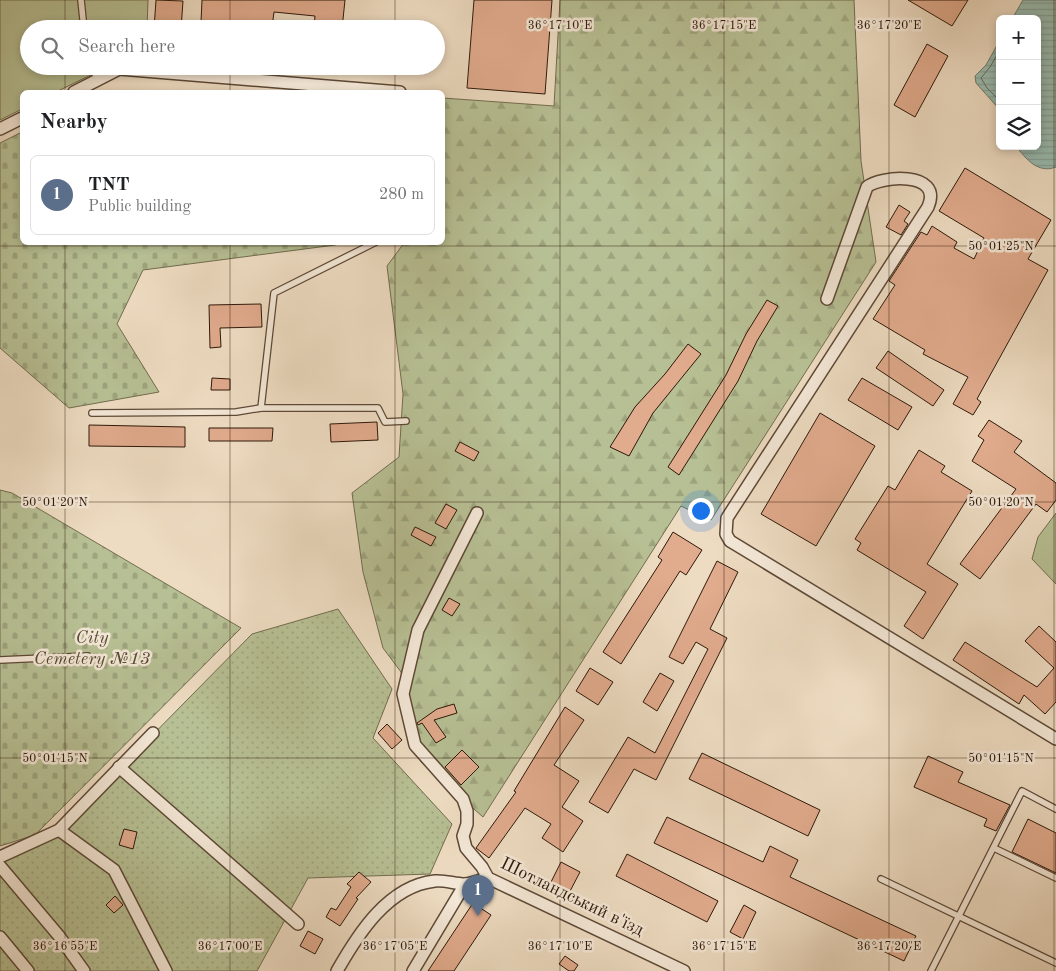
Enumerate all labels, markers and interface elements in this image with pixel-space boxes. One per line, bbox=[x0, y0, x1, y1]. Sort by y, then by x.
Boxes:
map controls bbox=[996, 15, 1041, 150]
button: + bbox=[996, 15, 1041, 60]
text: 36°17'15"E bbox=[692, 19, 756, 32]
search box bbox=[20, 20, 445, 75]
text: 36°17'10"E bbox=[528, 20, 592, 32]
text: 36°17'20"E bbox=[857, 20, 921, 32]
icon: search bbox=[38, 34, 66, 62]
text: Search here bbox=[78, 38, 175, 57]
button: − bbox=[996, 60, 1041, 105]
button: layers bbox=[996, 105, 1041, 150]
text: Nearby bbox=[40, 112, 108, 133]
text: TNT bbox=[88, 176, 130, 195]
text: 1 bbox=[52, 187, 62, 203]
text: 280 m bbox=[379, 187, 424, 203]
text: Public building bbox=[88, 199, 191, 215]
text: 50°01'25"N bbox=[968, 240, 1034, 253]
text: 50°01'20"N bbox=[22, 496, 88, 509]
text: 50°01'20"N bbox=[968, 496, 1034, 509]
your location bbox=[688, 498, 714, 524]
park label: City Cemetery №13 bbox=[34, 629, 151, 668]
text: 50°01'15"N bbox=[22, 752, 88, 765]
text: 50°01'15"N bbox=[968, 752, 1034, 765]
street label: Шотландський в'їзд bbox=[497, 854, 647, 940]
pin: 1 bbox=[462, 875, 494, 916]
text: 36°16'55"E bbox=[33, 940, 97, 953]
text: 36°17'05"E bbox=[363, 940, 427, 953]
text: 36°17'15"E bbox=[692, 940, 756, 953]
text: 36°17'00"E bbox=[198, 941, 262, 953]
text: 36°17'10"E bbox=[528, 941, 592, 953]
text: 36°17'20"E bbox=[857, 941, 921, 953]

